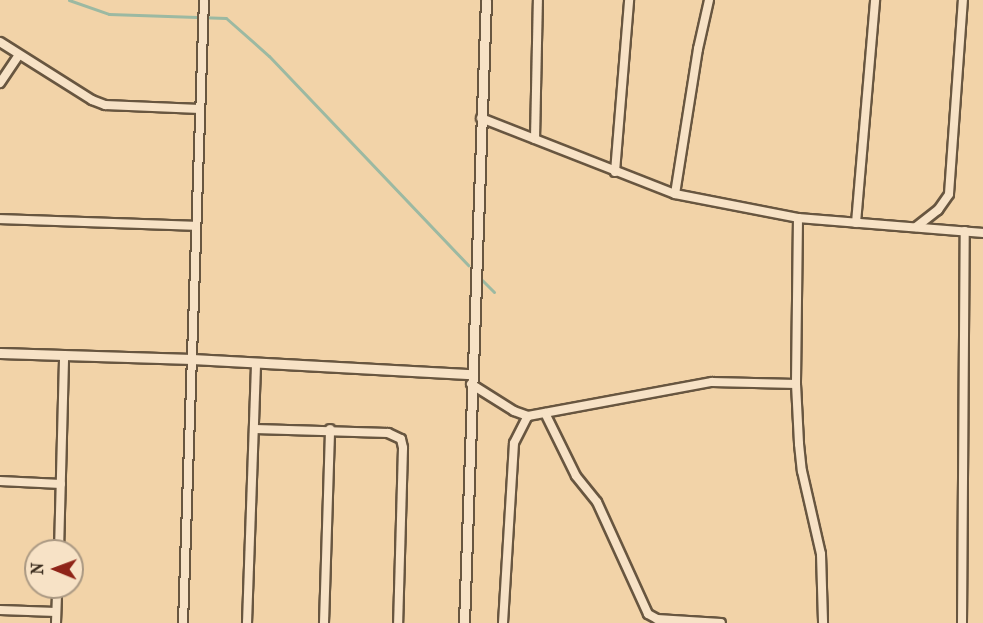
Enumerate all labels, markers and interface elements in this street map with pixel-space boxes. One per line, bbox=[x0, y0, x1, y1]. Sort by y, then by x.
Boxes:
north arrow bbox=[24, 539, 84, 599]
text: N bbox=[28, 562, 47, 575]

